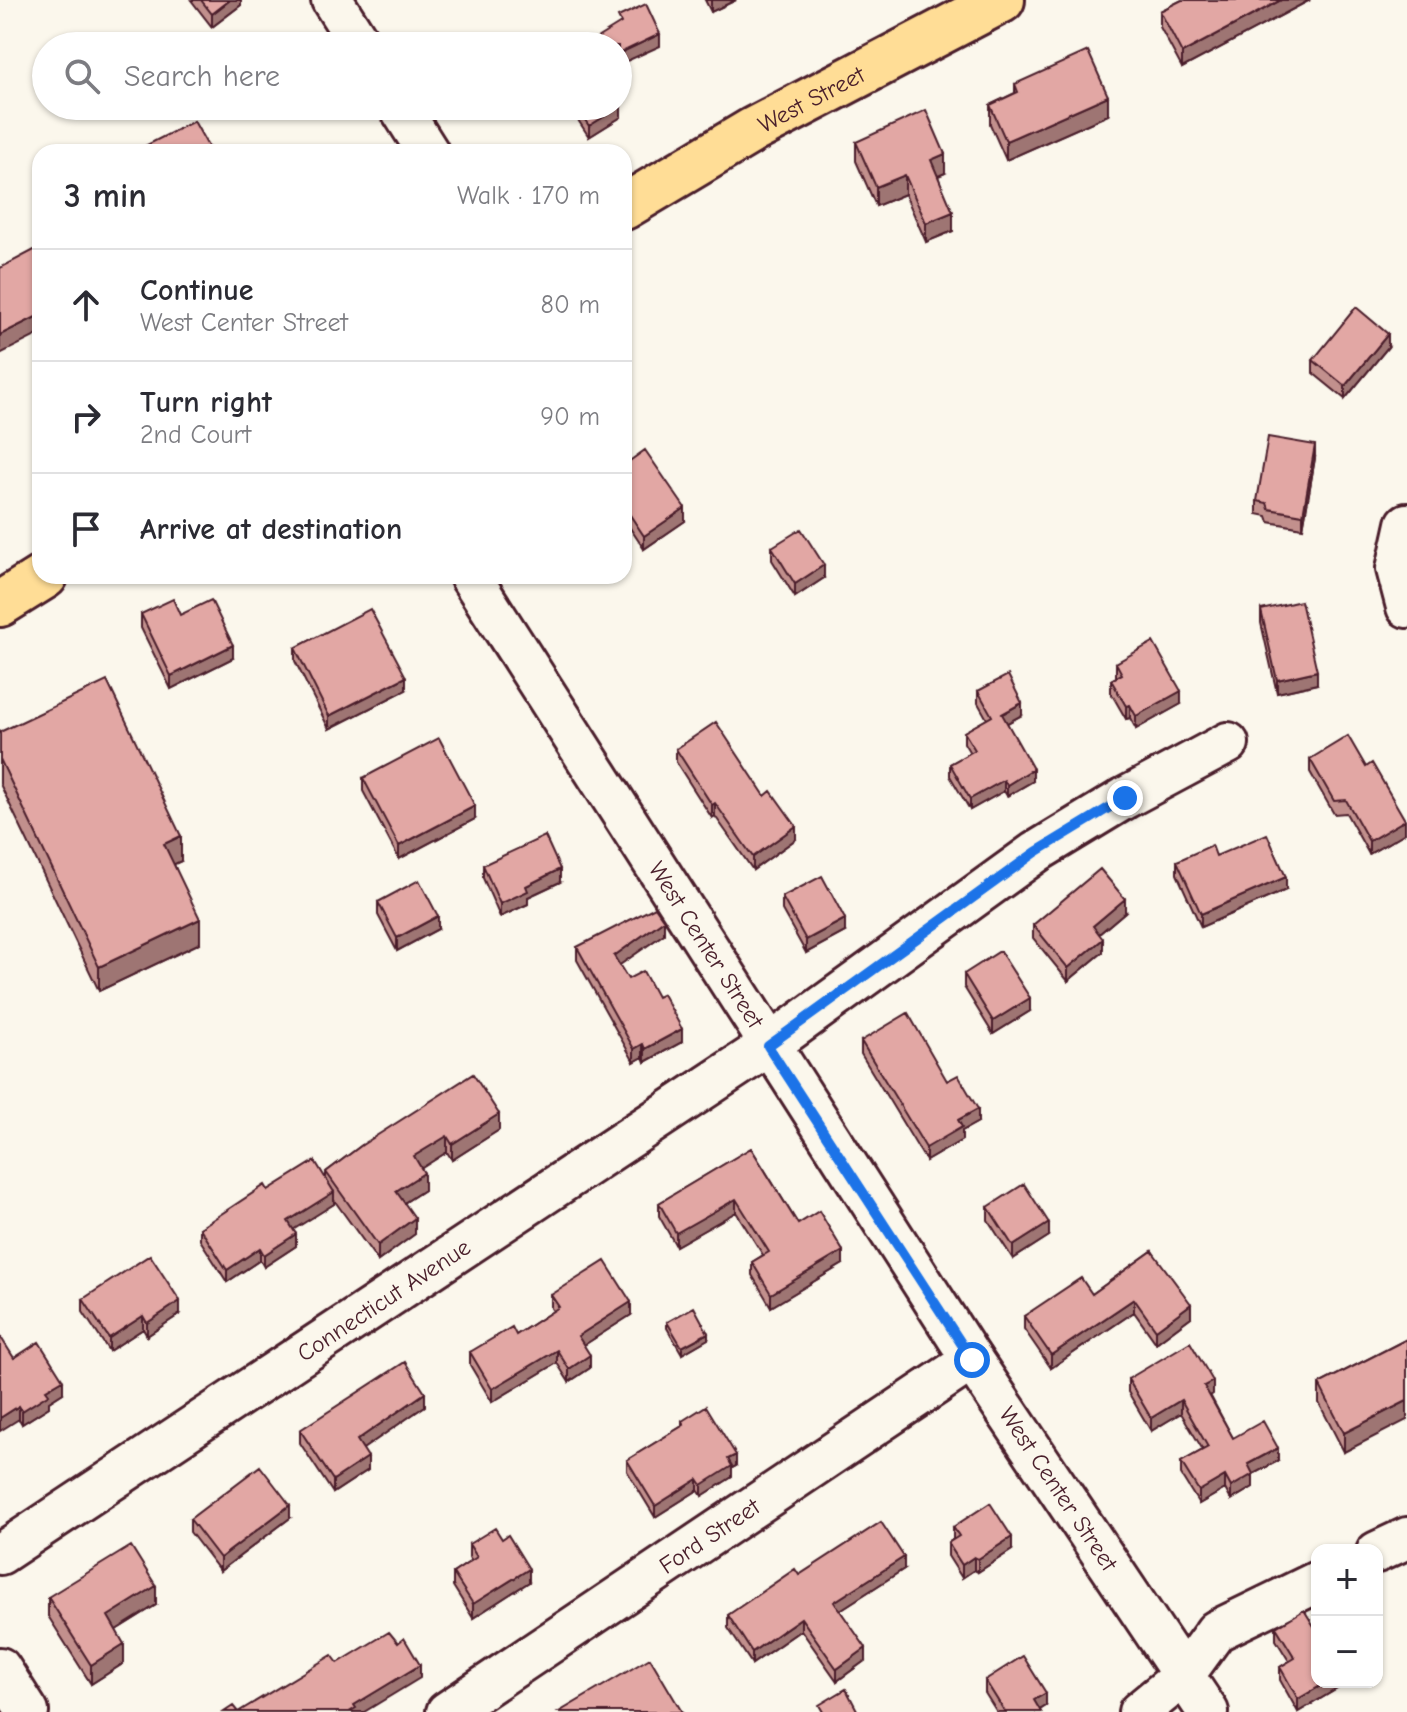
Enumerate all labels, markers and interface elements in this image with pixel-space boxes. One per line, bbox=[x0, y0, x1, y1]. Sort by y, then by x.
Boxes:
search box bbox=[32, 32, 632, 120]
icon: search bbox=[60, 54, 104, 98]
text: Search here bbox=[124, 59, 280, 94]
street label: West Street bbox=[753, 60, 870, 139]
text: 3 min bbox=[64, 176, 147, 216]
text: Walk · 170 m bbox=[457, 181, 600, 211]
text: Continue bbox=[140, 273, 254, 308]
icon: ahead bbox=[64, 283, 108, 327]
text: 80 m bbox=[541, 290, 600, 320]
text: West Center Street bbox=[140, 308, 348, 338]
text: Turn right bbox=[140, 385, 272, 420]
icon: right bbox=[64, 395, 108, 439]
text: 90 m bbox=[540, 402, 600, 432]
text: 2nd Court bbox=[140, 420, 251, 450]
icon: arrive bbox=[64, 507, 108, 551]
text: Arrive at destination bbox=[140, 512, 402, 547]
route end bbox=[1107, 780, 1143, 816]
street label: West Center Street bbox=[643, 856, 770, 1034]
street label: Connecticut Avenue bbox=[292, 1233, 476, 1368]
route start bbox=[954, 1342, 990, 1378]
street label: West Center Street bbox=[993, 1401, 1124, 1577]
street label: Ford Street bbox=[654, 1492, 766, 1580]
map controls bbox=[1311, 1544, 1383, 1688]
button: + bbox=[1311, 1544, 1383, 1616]
button: − bbox=[1311, 1616, 1383, 1688]

